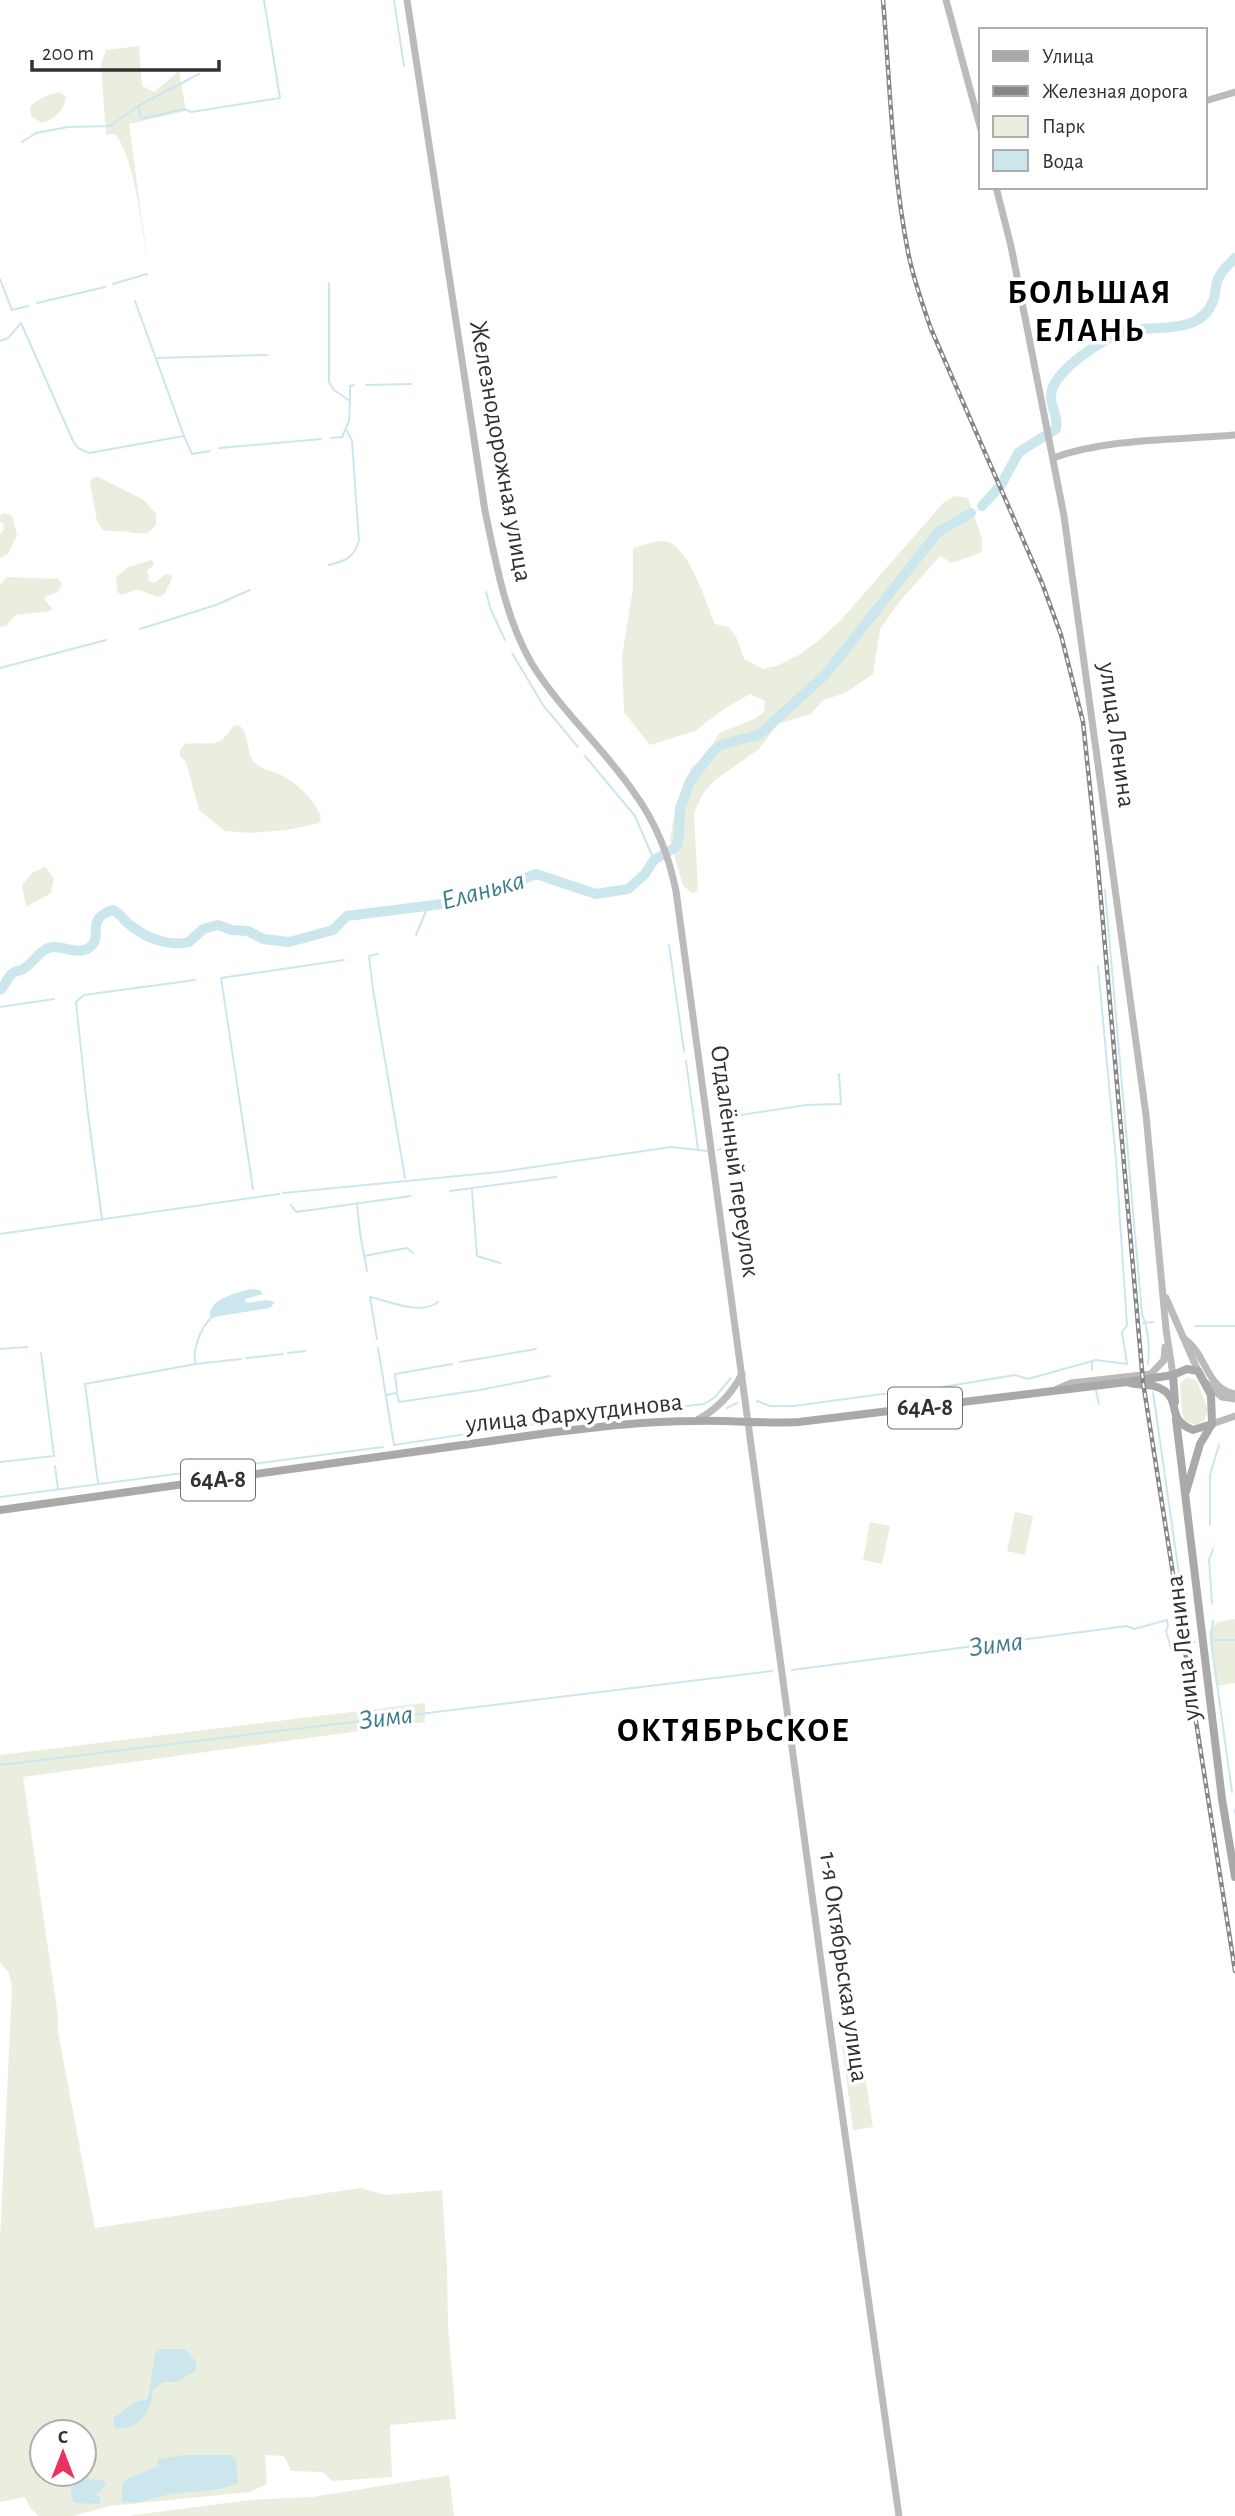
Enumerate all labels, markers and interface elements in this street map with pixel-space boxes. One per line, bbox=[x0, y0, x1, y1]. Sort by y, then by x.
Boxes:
scale bar bbox=[32, 28, 219, 72]
legend bbox=[979, 28, 1207, 189]
text: 200 m bbox=[42, 43, 94, 64]
text: Улица bbox=[1042, 46, 1095, 67]
text: Железная дорога bbox=[1042, 81, 1189, 102]
text: Парк bbox=[1042, 116, 1086, 137]
text: Вода bbox=[1042, 151, 1084, 172]
district label: БОЛЬШАЯ ЕЛАНЬ bbox=[1007, 277, 1173, 348]
street label: Железнодорожная улица bbox=[465, 318, 537, 584]
street label: улица Ленина bbox=[1094, 660, 1140, 809]
water label: Еланька bbox=[438, 867, 528, 915]
street label: Отдалённый переулок bbox=[706, 1043, 764, 1279]
road number: 64А-8 bbox=[888, 1388, 962, 1428]
street label: улица Фархутдинова bbox=[463, 1389, 684, 1437]
road number: 64А-8 bbox=[181, 1460, 255, 1500]
street label: улица Ленина bbox=[1161, 1574, 1205, 1723]
water label: Зима bbox=[967, 1628, 1025, 1662]
water label: Зима bbox=[357, 1701, 415, 1735]
district label: ОКТЯБРЬСКОЕ bbox=[617, 1715, 851, 1748]
street label: 1-я Октябрьская улица bbox=[815, 1850, 873, 2084]
north arrow bbox=[28, 2418, 98, 2488]
text: С bbox=[58, 2428, 68, 2447]

